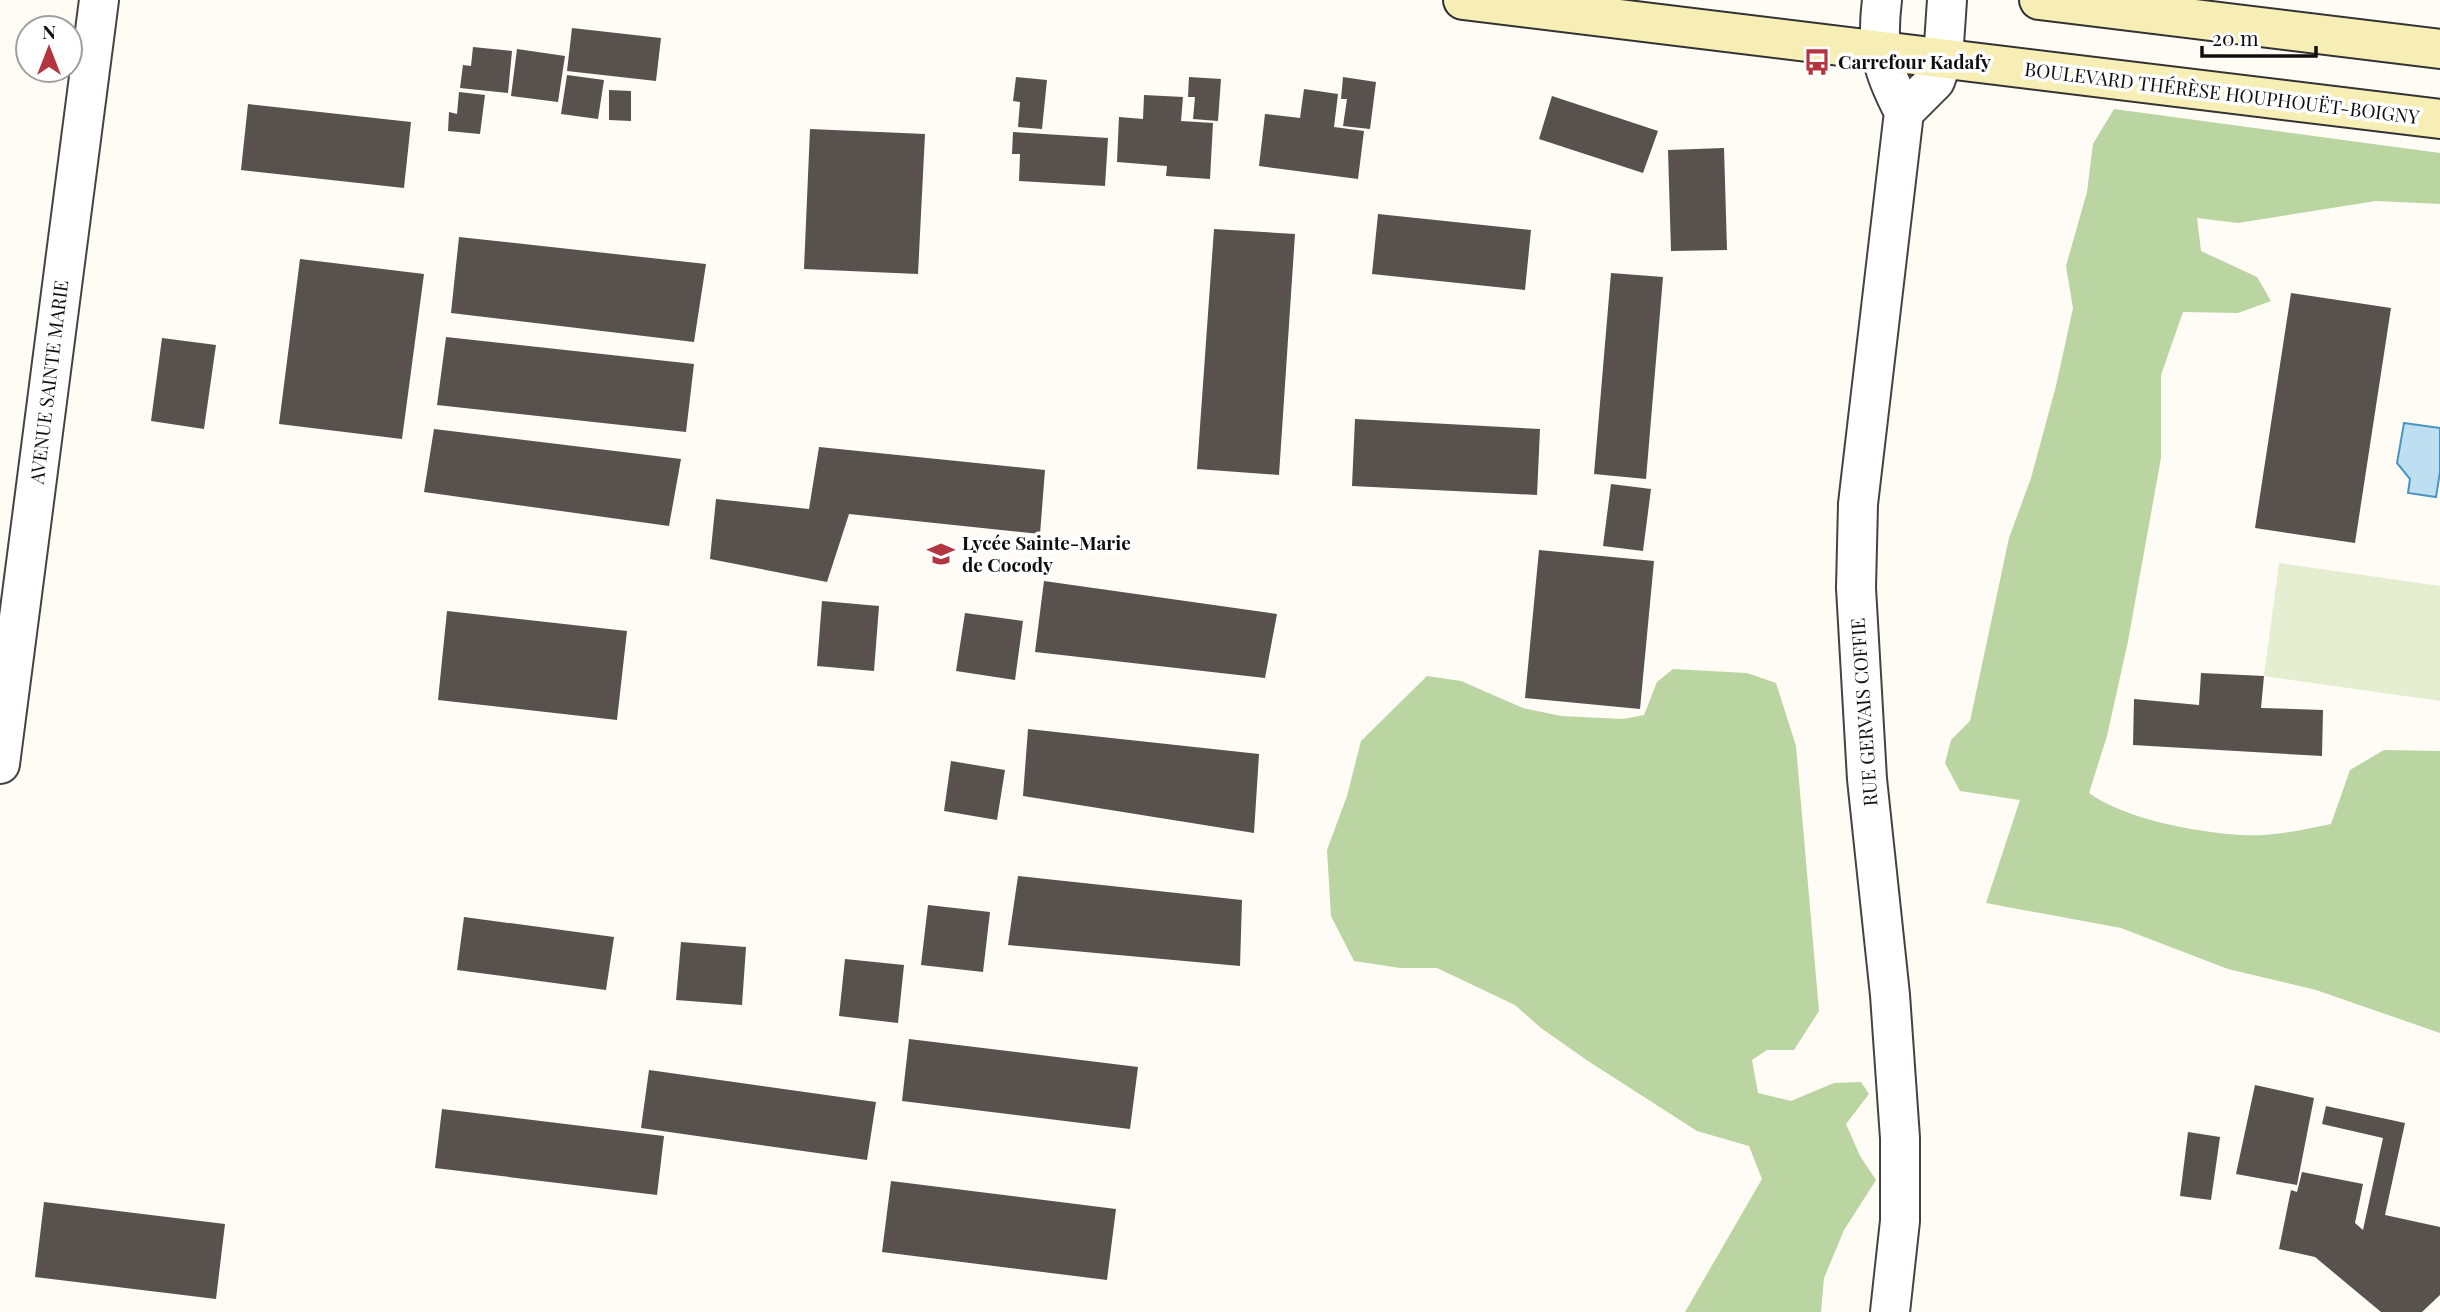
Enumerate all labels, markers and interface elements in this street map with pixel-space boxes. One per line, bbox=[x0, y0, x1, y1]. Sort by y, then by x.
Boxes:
north arrow bbox=[14, 14, 84, 84]
scale bar bbox=[2202, 14, 2316, 58]
text: N bbox=[42, 18, 56, 44]
text: 20 m bbox=[2212, 23, 2259, 51]
bus stop icon: Carrefour Kadafy bbox=[1802, 47, 1832, 77]
place label: Carrefour Kadafy bbox=[1838, 48, 1991, 74]
street label: BOULEVARD THÉRÈSE HOUPHOUËT-BOIGNY bbox=[2023, 55, 2422, 129]
street label: AVENUE SAINTE MARIE bbox=[22, 278, 73, 486]
place label: Lycée Sainte-Marie de Cocody bbox=[962, 529, 1131, 577]
school or university icon: Lycée Sainte-Marie de Cocody bbox=[926, 539, 956, 569]
street label: RUE GERVAIS COFFIE bbox=[1843, 617, 1883, 807]

